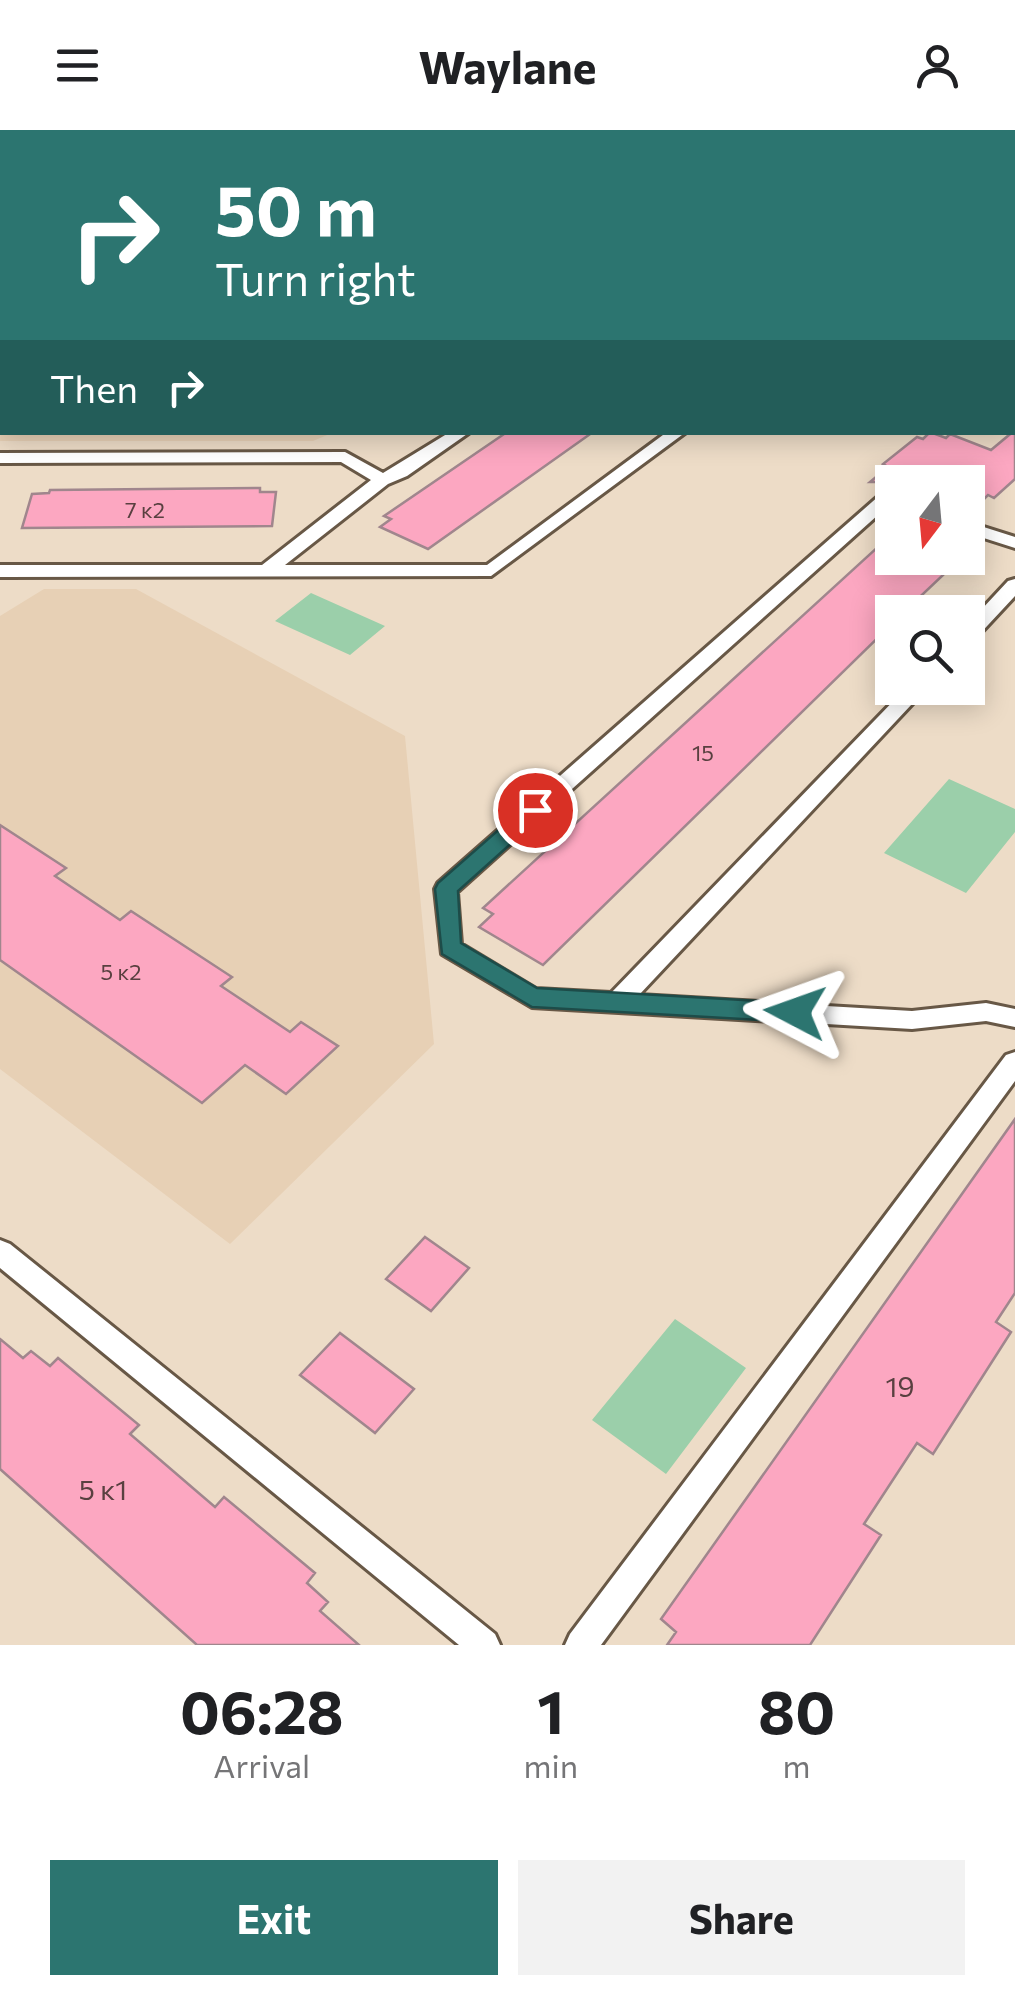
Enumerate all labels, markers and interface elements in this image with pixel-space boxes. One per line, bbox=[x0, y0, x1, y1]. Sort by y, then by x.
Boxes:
icon: menu bbox=[50, 38, 105, 93]
text: Waylane bbox=[418, 38, 597, 93]
icon: person bbox=[910, 38, 965, 93]
text: 50 m bbox=[215, 165, 377, 250]
icon: right bbox=[50, 170, 180, 300]
text: Turn right bbox=[215, 250, 416, 305]
icon: right bbox=[158, 360, 213, 415]
text: Then bbox=[50, 364, 138, 411]
north arrow bbox=[875, 465, 985, 575]
map controls bbox=[875, 465, 985, 705]
house number: 7 к2 bbox=[125, 496, 165, 523]
button: search bbox=[875, 595, 985, 705]
house number: 15 bbox=[692, 739, 714, 766]
pin bbox=[493, 768, 578, 853]
icon: arrive bbox=[508, 783, 563, 838]
house number: 5 к2 bbox=[101, 958, 141, 985]
position arrow bbox=[743, 960, 847, 1064]
house number: 19 bbox=[886, 1369, 914, 1403]
house number: 5 к1 bbox=[79, 1472, 127, 1506]
text: 06:28 bbox=[180, 1673, 344, 1746]
text: 1 bbox=[537, 1673, 564, 1746]
text: 80 bbox=[758, 1673, 835, 1746]
text: Arrival bbox=[213, 1745, 310, 1785]
text: min bbox=[524, 1745, 578, 1785]
text: m bbox=[783, 1745, 810, 1785]
button: Exit bbox=[50, 1860, 498, 1975]
button: Share bbox=[518, 1860, 965, 1975]

